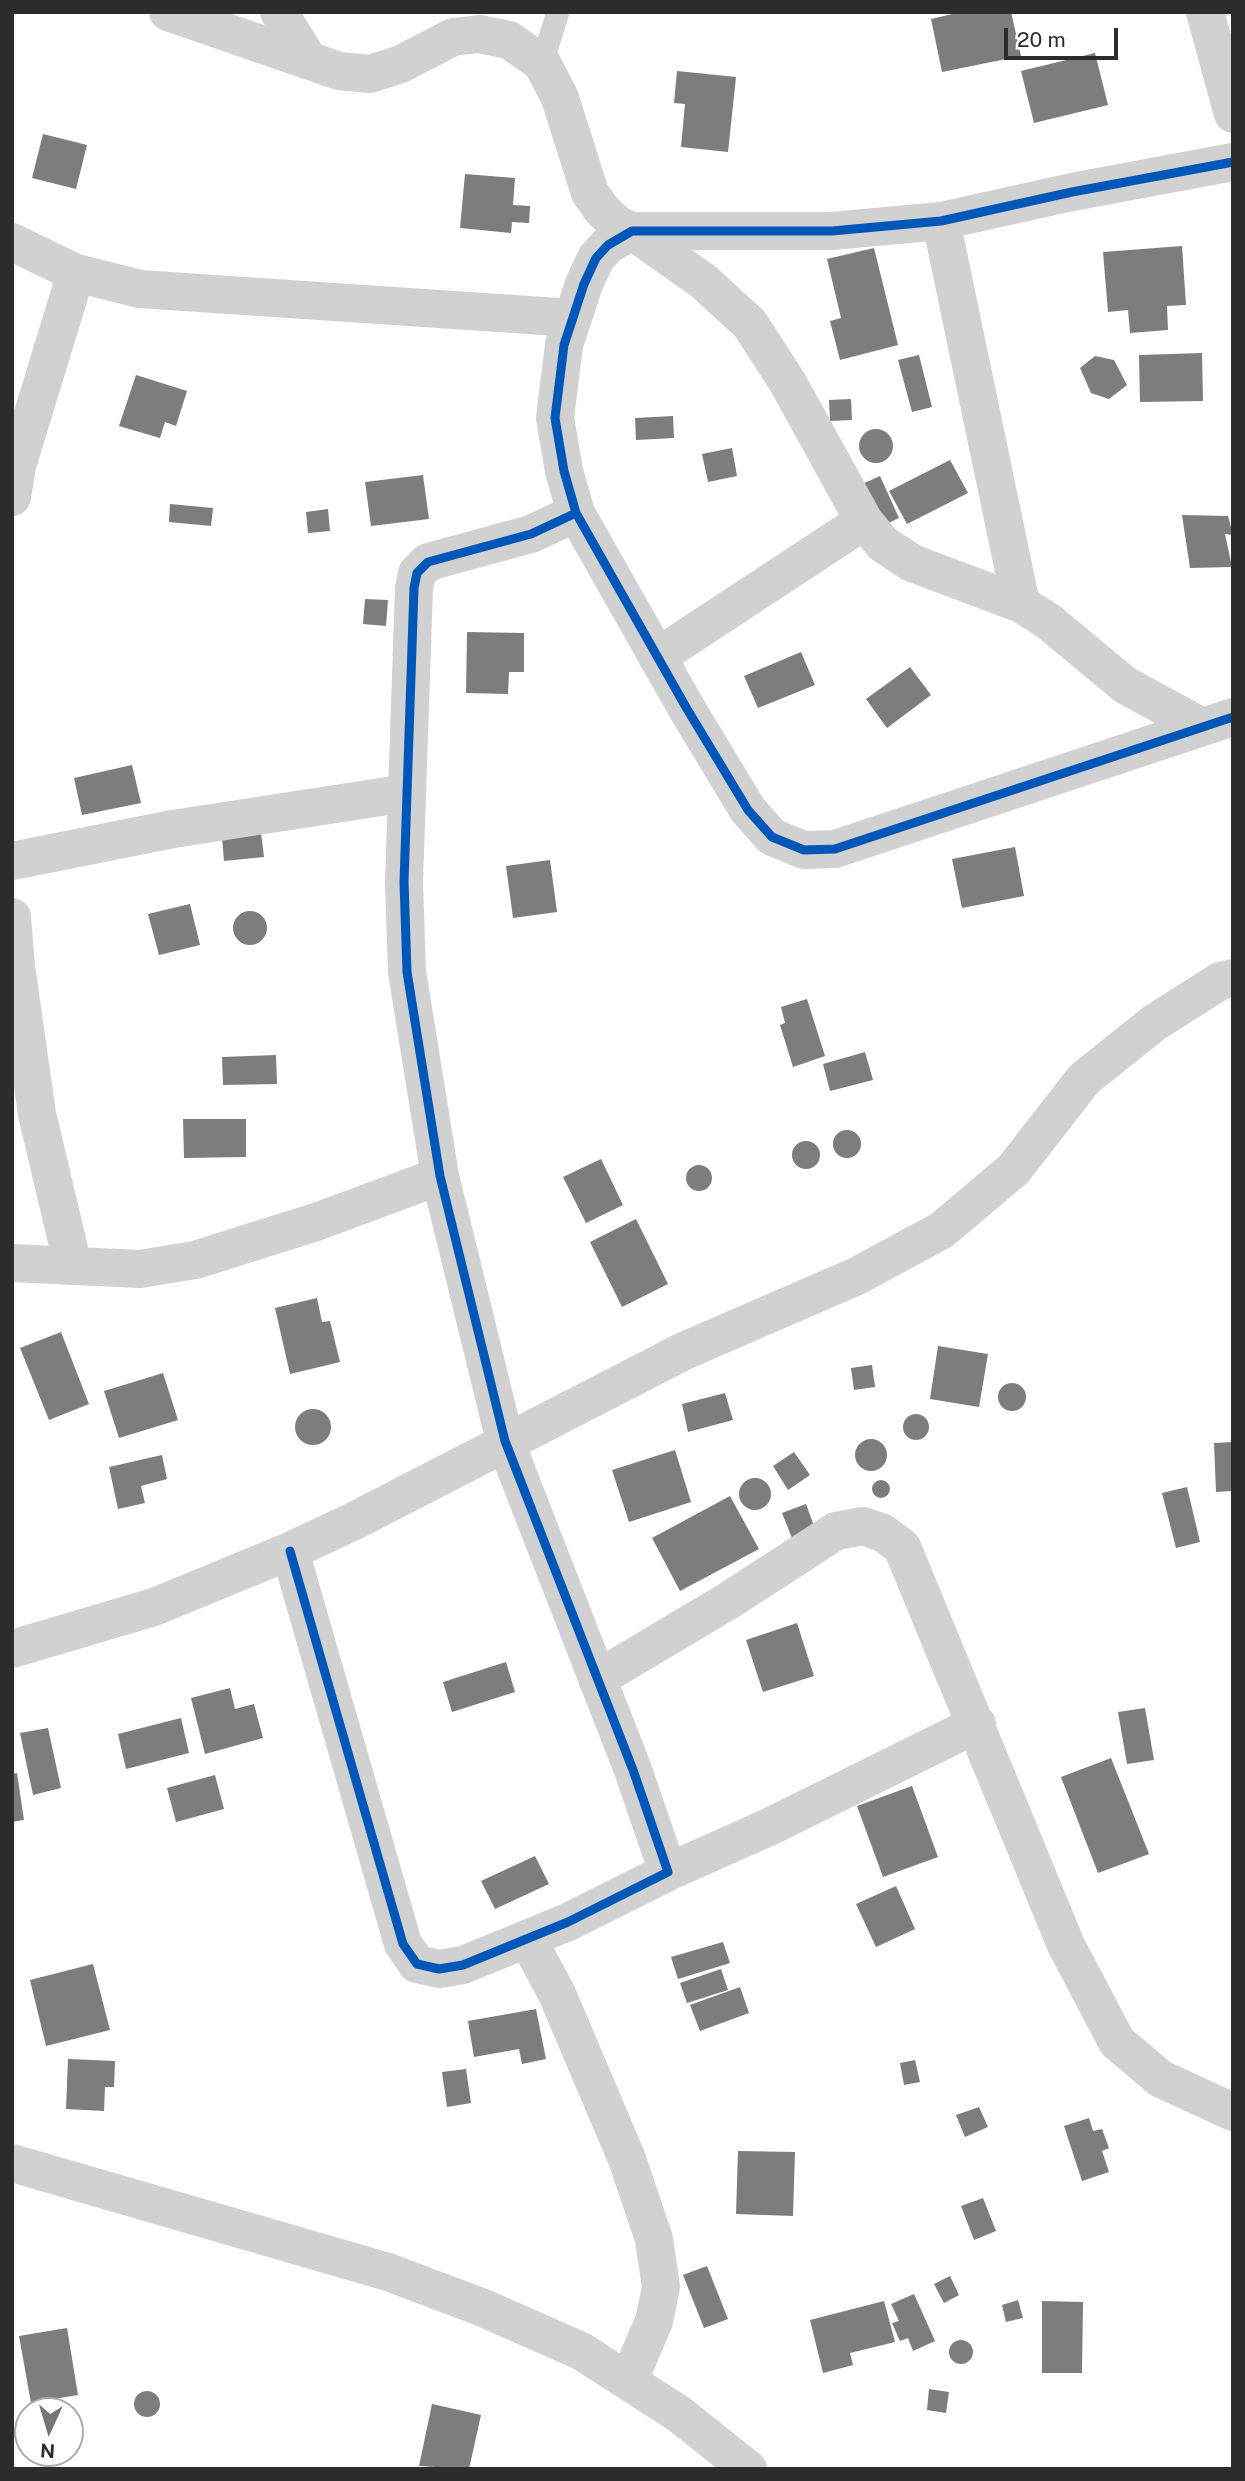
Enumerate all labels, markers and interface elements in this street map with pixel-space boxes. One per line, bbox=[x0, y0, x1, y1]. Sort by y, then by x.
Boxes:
scale bar bbox=[1007, 14, 1121, 58]
text: 20 m bbox=[1017, 27, 1066, 52]
north arrow bbox=[14, 2397, 84, 2467]
text: N bbox=[40, 2439, 56, 2462]

